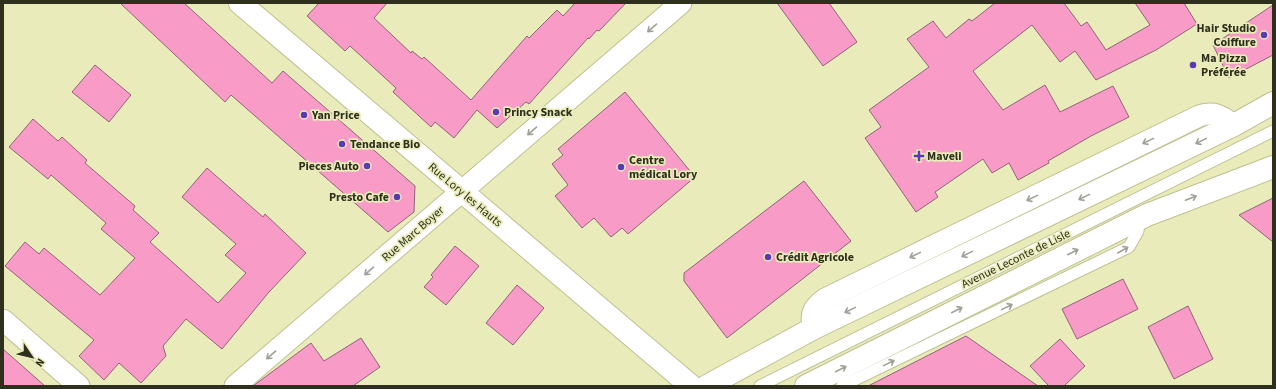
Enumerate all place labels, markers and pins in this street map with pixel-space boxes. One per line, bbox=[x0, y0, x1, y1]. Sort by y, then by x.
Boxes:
place label: Hair Studio Coiffure bbox=[1197, 20, 1256, 51]
marker: Hair Studio Coiffure bbox=[1259, 30, 1269, 40]
place label: Ma Pizza Préférée bbox=[1201, 50, 1247, 81]
marker: Ma Pizza Préférée bbox=[1188, 60, 1198, 70]
place label: Princy Snack bbox=[504, 104, 573, 121]
place label: Yan Price bbox=[311, 107, 360, 124]
marker: Princy Snack bbox=[491, 107, 501, 117]
marker: Yan Price bbox=[299, 110, 309, 120]
place label: Tendance Bio bbox=[350, 136, 420, 153]
marker: Tendance Bio bbox=[337, 139, 347, 149]
place label: Maveli bbox=[927, 148, 962, 165]
marker: Maveli bbox=[914, 151, 924, 161]
place label: Centre médical Lory bbox=[629, 152, 698, 183]
place label: Pieces Auto bbox=[298, 158, 359, 175]
marker: Pieces Auto bbox=[362, 161, 372, 171]
marker: Centre médical Lory bbox=[616, 162, 626, 172]
place label: Presto Cafe bbox=[329, 189, 389, 206]
marker: Presto Cafe bbox=[392, 192, 402, 202]
place label: Crédit Agricole bbox=[776, 249, 854, 266]
marker: Crédit Agricole bbox=[763, 252, 773, 262]

